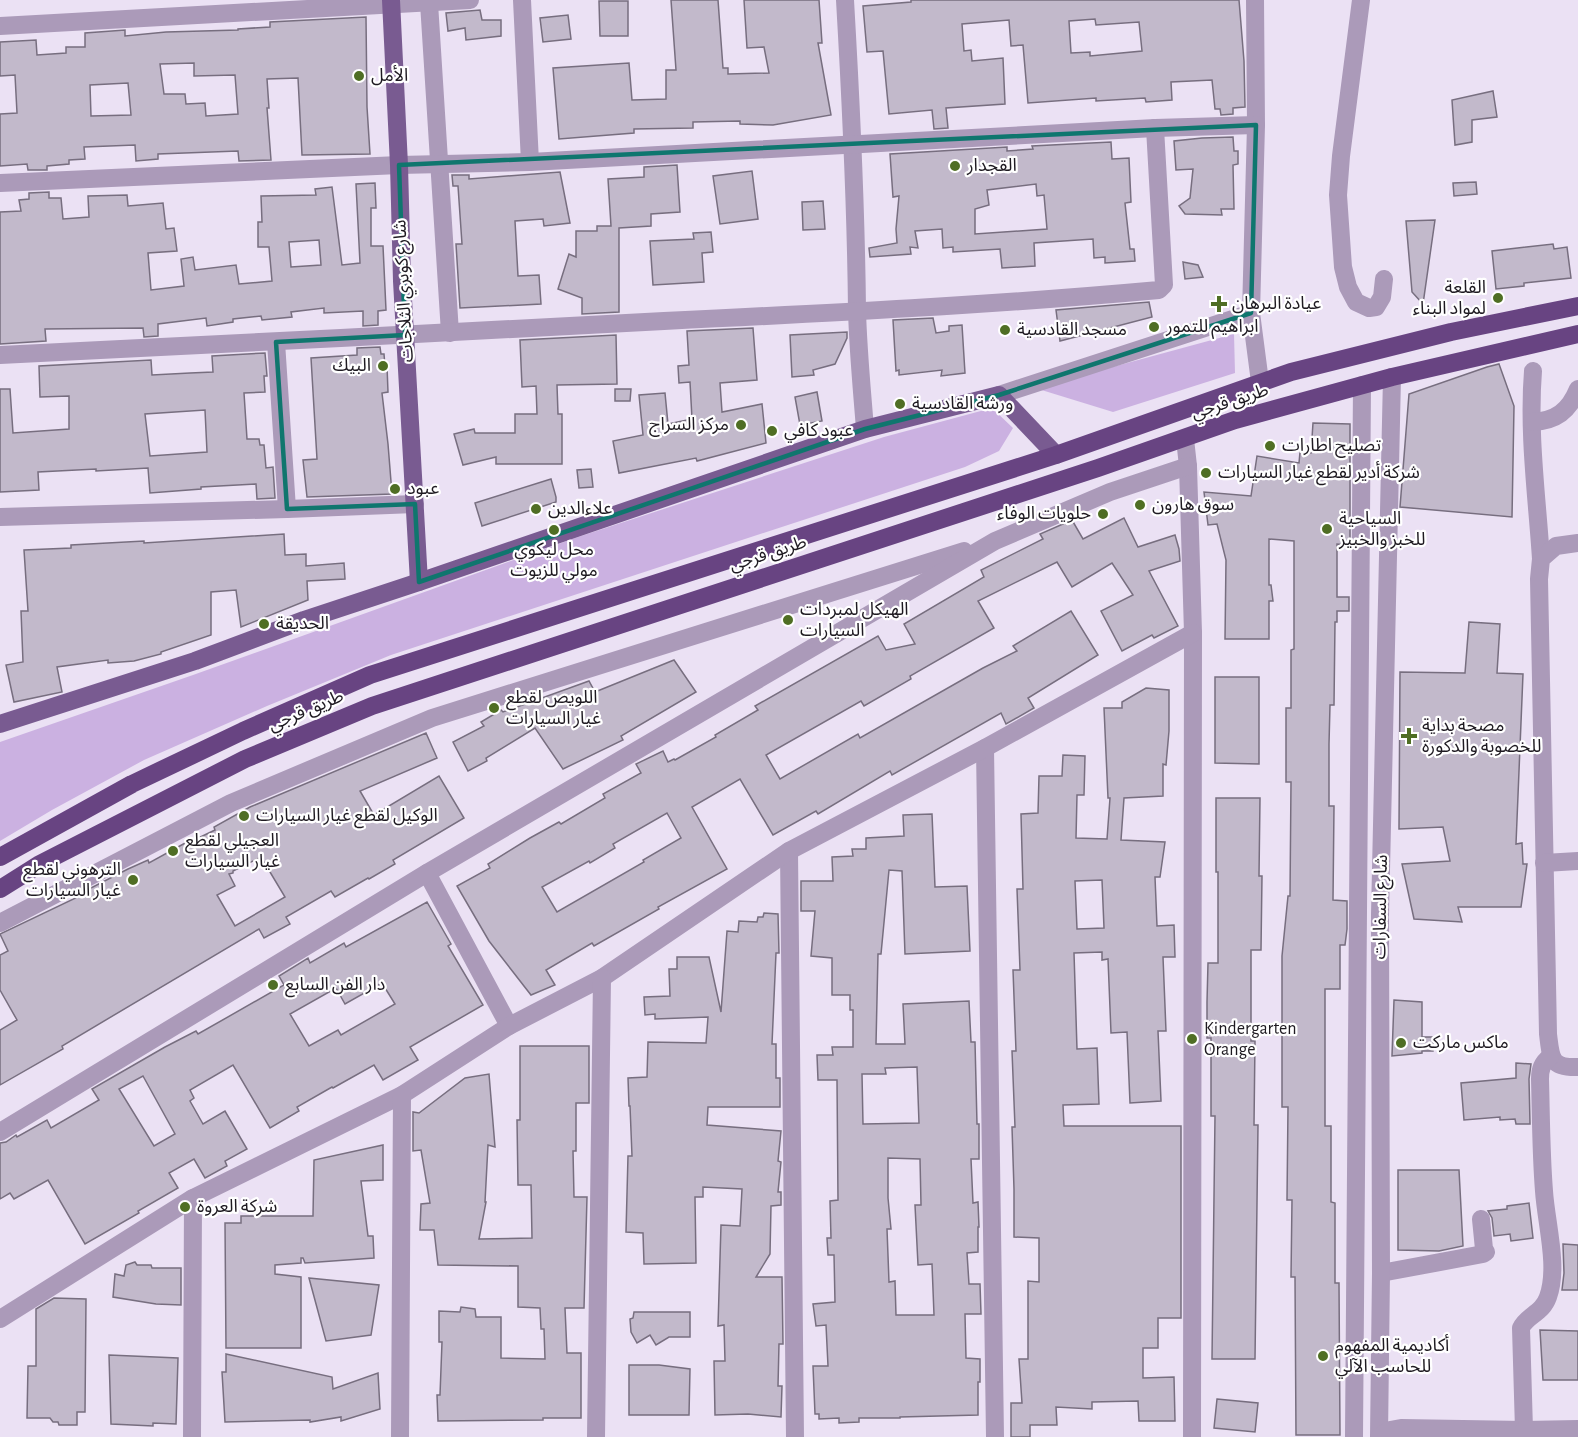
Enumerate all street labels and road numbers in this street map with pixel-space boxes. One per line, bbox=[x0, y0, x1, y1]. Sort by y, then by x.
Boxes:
street label: شارع كوبري الثلاجات bbox=[391, 219, 421, 363]
street label: طريق قرجي bbox=[1189, 381, 1272, 426]
street label: طريق قرجي bbox=[727, 533, 810, 578]
street label: طريق قرجي bbox=[266, 687, 348, 738]
street label: شارع السفارات bbox=[1371, 854, 1395, 960]

